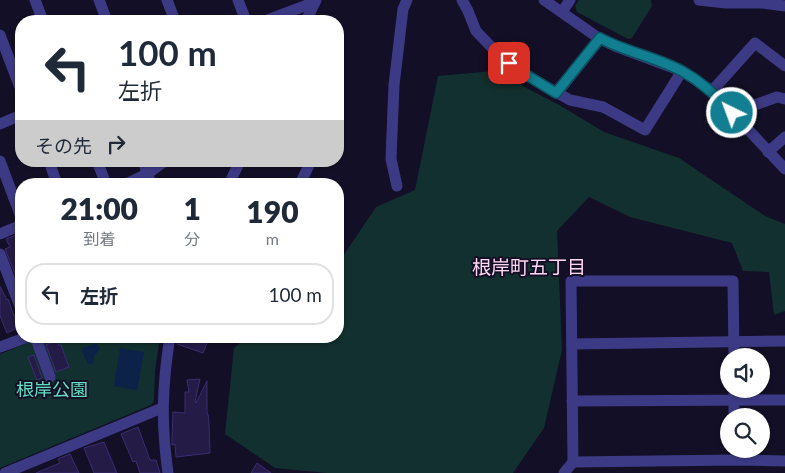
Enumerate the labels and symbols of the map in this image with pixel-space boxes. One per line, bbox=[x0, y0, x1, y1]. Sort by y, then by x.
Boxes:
pin bbox=[488, 42, 530, 84]
position arrow bbox=[705, 86, 757, 138]
district label: 根岸町五丁目 bbox=[472, 255, 586, 278]
park label: 根岸公園 bbox=[16, 378, 88, 400]

